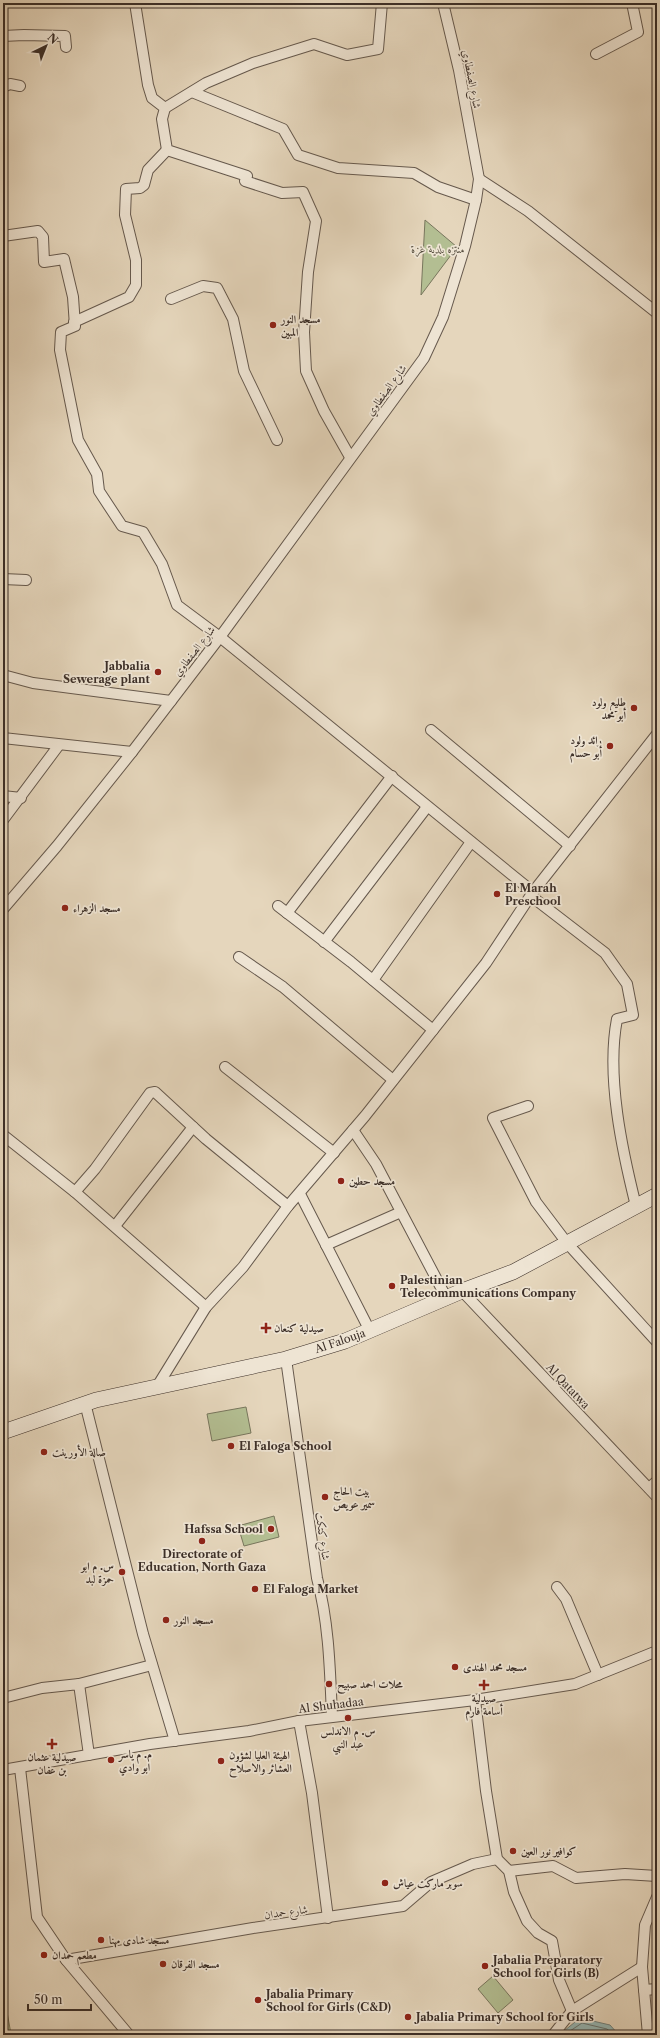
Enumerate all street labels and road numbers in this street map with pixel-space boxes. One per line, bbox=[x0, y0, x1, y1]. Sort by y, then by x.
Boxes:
street label: شارع الصفطاوي bbox=[456, 48, 485, 110]
street label: شارع الصفطاوي bbox=[363, 362, 412, 420]
street label: شارع الصفطاوي bbox=[170, 623, 220, 681]
street label: Al Falouja bbox=[312, 1326, 367, 1357]
street label: Al Qatatwa bbox=[543, 1359, 593, 1412]
street label: شارع كتكت bbox=[310, 1511, 333, 1561]
street label: Al Shuhadaa bbox=[297, 1694, 365, 1716]
street label: شارع حمدان bbox=[263, 1902, 309, 1925]

